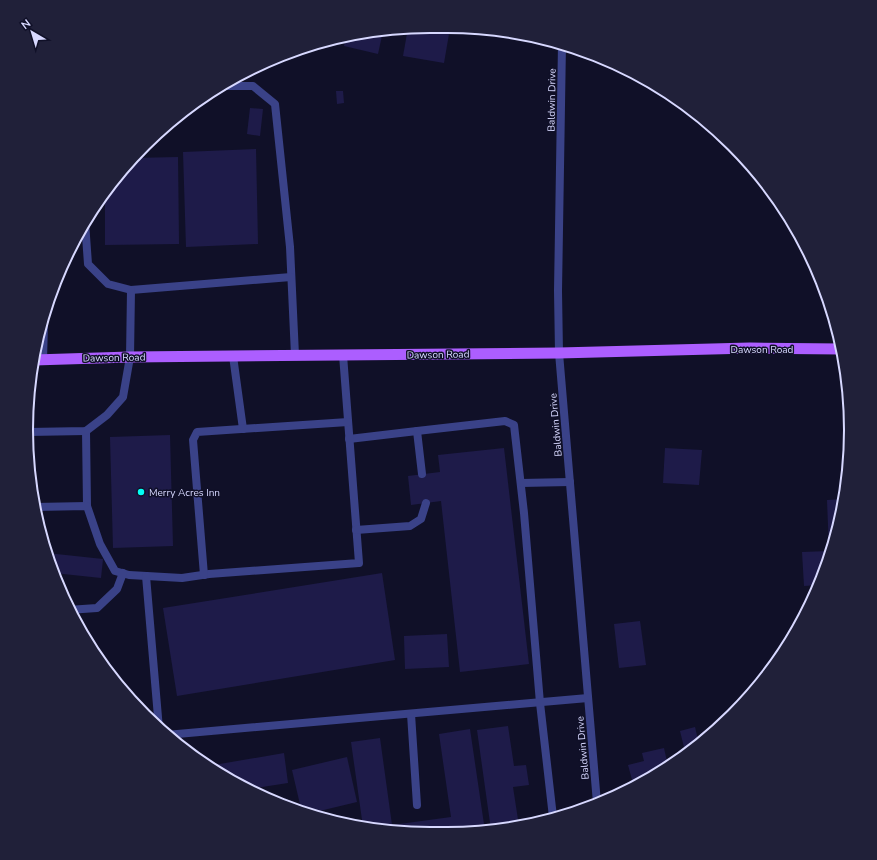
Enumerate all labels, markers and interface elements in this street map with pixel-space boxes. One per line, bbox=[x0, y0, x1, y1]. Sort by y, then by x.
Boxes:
north arrow bbox=[12, 12, 52, 52]
text: N bbox=[18, 16, 34, 33]
street label: Baldwin Drive bbox=[544, 68, 560, 132]
street label: Dawson Road bbox=[731, 343, 794, 357]
street label: Dawson Road bbox=[406, 347, 470, 363]
street label: Dawson Road bbox=[82, 350, 146, 366]
street label: Baldwin Drive bbox=[546, 393, 566, 457]
place label: Merry Acres Inn bbox=[149, 486, 220, 500]
marker: Merry Acres Inn bbox=[136, 487, 146, 497]
street label: Baldwin Drive bbox=[573, 716, 593, 780]

